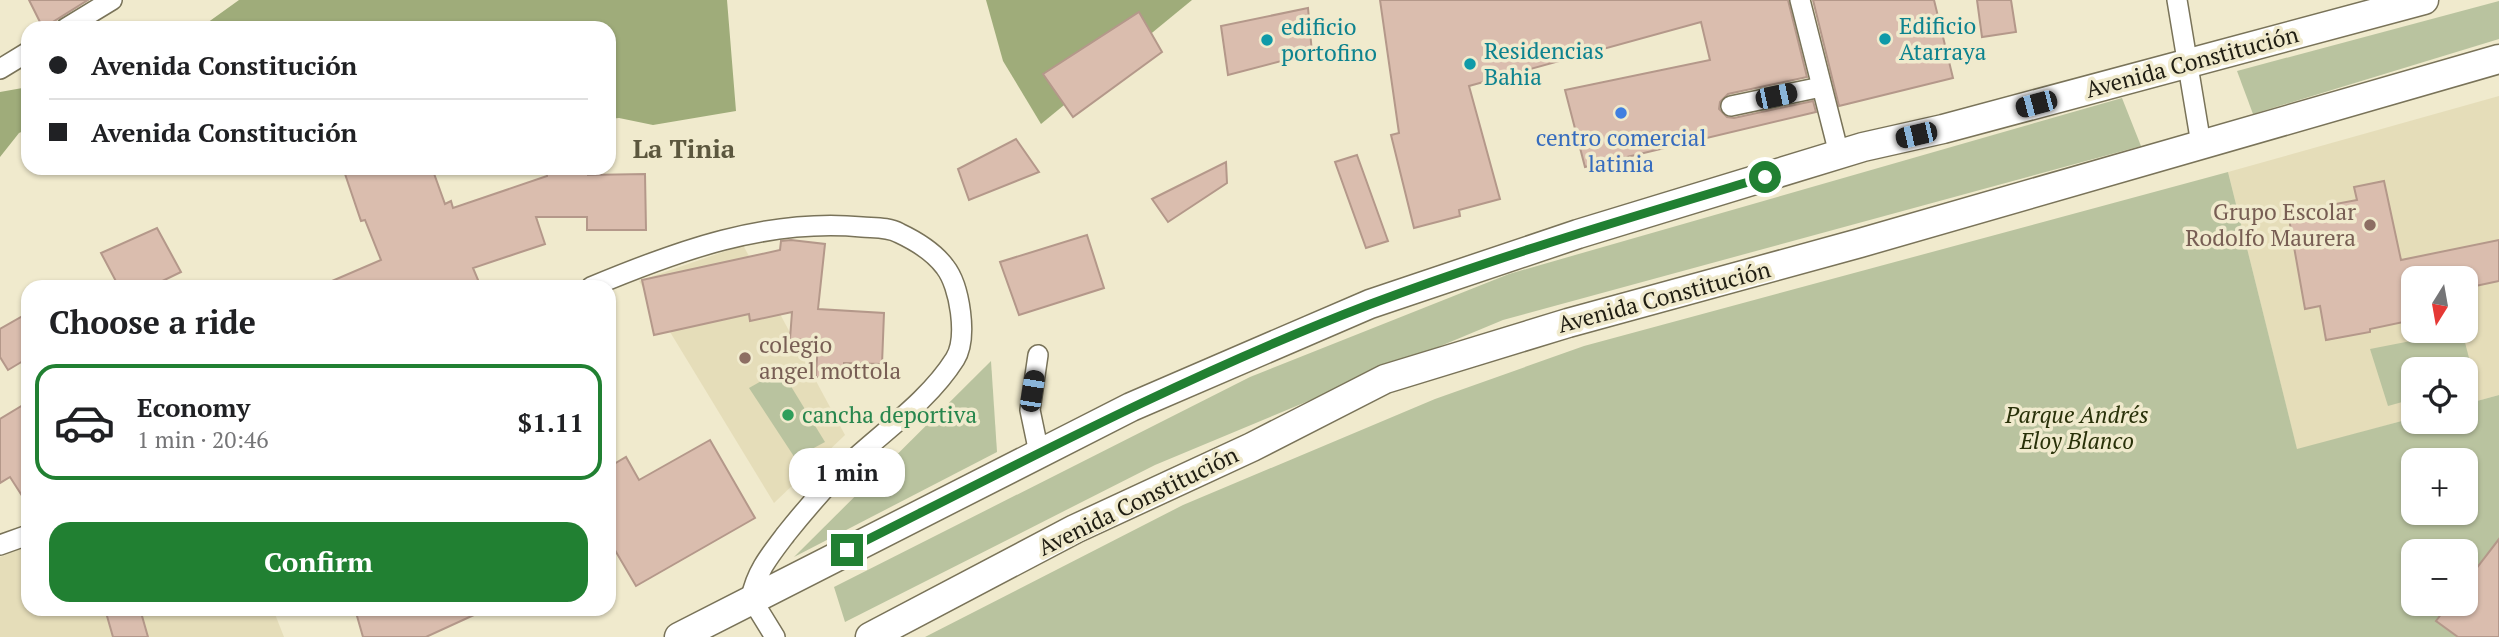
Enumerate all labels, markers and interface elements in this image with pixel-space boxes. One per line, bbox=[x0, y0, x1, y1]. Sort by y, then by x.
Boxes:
place label: Edificio Atarraya bbox=[1899, 10, 1987, 67]
place label: edificio portofino bbox=[1281, 11, 1377, 68]
street label: Avenida Constitución bbox=[2082, 18, 2302, 105]
marker: Edificio Atarraya bbox=[1877, 31, 1893, 47]
marker: edificio portofino bbox=[1259, 32, 1275, 48]
place label: Residencias Bahia bbox=[1484, 35, 1604, 92]
text: Avenida Constitución bbox=[91, 48, 357, 82]
marker: Residencias Bahia bbox=[1462, 56, 1478, 72]
car bbox=[1754, 81, 1799, 111]
car bbox=[2013, 88, 2060, 120]
marker: centro comercial latinia bbox=[1613, 105, 1629, 121]
text: Avenida Constitución bbox=[91, 115, 357, 149]
car bbox=[1894, 120, 1939, 150]
place label: centro comercial latinia bbox=[1536, 122, 1706, 179]
district label: La Tinia bbox=[633, 131, 736, 165]
route start bbox=[1749, 161, 1781, 193]
place label: Grupo Escolar Rodolfo Maurera bbox=[2185, 196, 2356, 253]
marker: Grupo Escolar Rodolfo Maurera bbox=[2362, 217, 2378, 233]
street label: Avenida Constitución bbox=[1554, 253, 1774, 340]
north arrow bbox=[2401, 266, 2478, 343]
map controls bbox=[2401, 266, 2478, 616]
text: Choose a ride bbox=[49, 301, 256, 343]
place label: colegio angel mottola bbox=[759, 329, 901, 386]
marker: colegio angel mottola bbox=[737, 350, 753, 366]
button: locate bbox=[2401, 357, 2478, 434]
car bbox=[1019, 369, 1046, 413]
text: Economy bbox=[137, 390, 250, 424]
icon: car bbox=[53, 391, 116, 454]
place label: cancha deportiva bbox=[802, 399, 977, 430]
park label: Parque Andrés Eloy Blanco bbox=[2004, 399, 2149, 456]
text: $1.11 bbox=[518, 405, 584, 439]
marker: cancha deportiva bbox=[780, 407, 796, 423]
text: 1 min · 20:46 bbox=[137, 424, 269, 455]
street label: Avenida Constitución bbox=[1032, 438, 1243, 563]
callout: 1 min bbox=[789, 448, 905, 498]
button: + bbox=[2401, 448, 2478, 525]
text: 1 min bbox=[816, 457, 878, 488]
button: Confirm bbox=[49, 522, 588, 602]
route end bbox=[831, 534, 863, 566]
button: − bbox=[2401, 539, 2478, 616]

